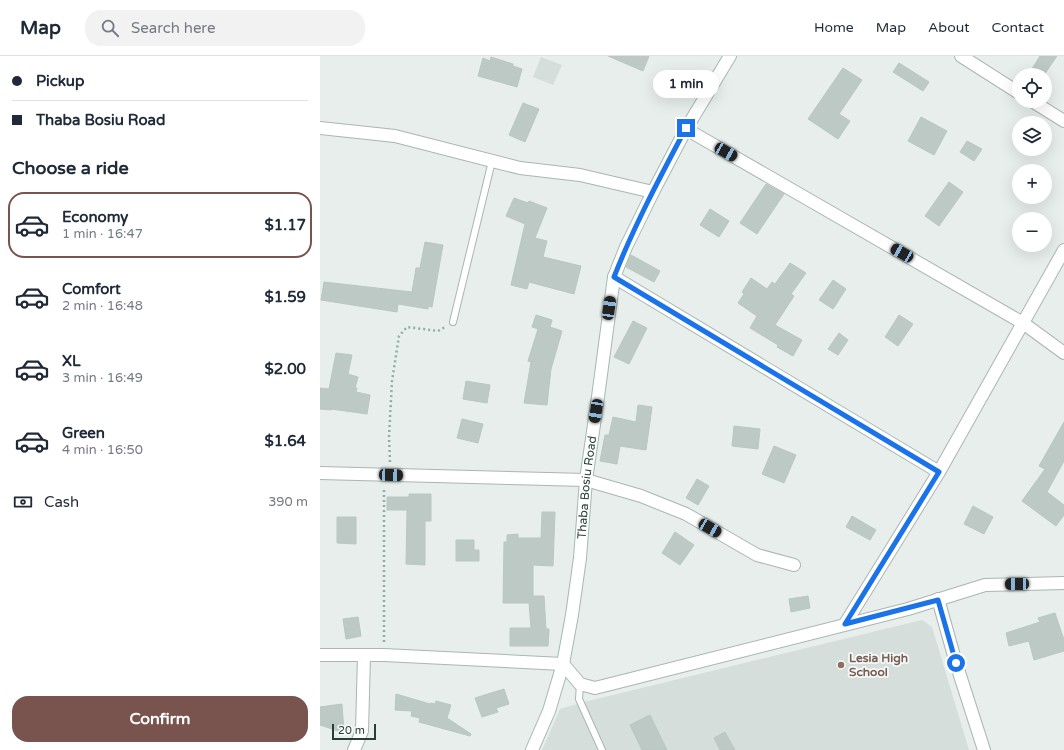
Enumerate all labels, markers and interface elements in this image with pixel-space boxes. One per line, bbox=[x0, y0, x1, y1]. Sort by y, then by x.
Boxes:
search box bbox=[85, 10, 365, 46]
text: Map bbox=[20, 17, 61, 39]
icon: search bbox=[99, 17, 121, 39]
text: Search here bbox=[131, 19, 215, 37]
text: Home bbox=[814, 19, 854, 36]
text: Map bbox=[876, 19, 906, 36]
text: About bbox=[928, 19, 970, 36]
text: Contact bbox=[992, 19, 1044, 36]
map controls bbox=[1012, 68, 1052, 252]
button: locate bbox=[1012, 68, 1052, 108]
callout: 1 min bbox=[653, 70, 719, 98]
text: Pickup bbox=[36, 72, 84, 90]
text: 1 min bbox=[669, 76, 703, 92]
text: Thaba Bosiu Road bbox=[36, 111, 166, 129]
button: layers bbox=[1012, 116, 1052, 156]
route end bbox=[677, 119, 695, 137]
car bbox=[713, 141, 739, 163]
text: Choose a ride bbox=[12, 157, 129, 179]
button: + bbox=[1012, 164, 1052, 204]
icon: car bbox=[14, 207, 50, 243]
text: Economy bbox=[62, 208, 128, 226]
button: − bbox=[1012, 212, 1052, 252]
text: $1.17 bbox=[265, 216, 306, 234]
text: 1 min · 16:47 bbox=[62, 226, 143, 242]
car bbox=[889, 242, 915, 264]
icon: car bbox=[14, 279, 50, 315]
text: Comfort bbox=[62, 280, 121, 298]
text: $1.59 bbox=[265, 288, 306, 306]
car bbox=[601, 295, 617, 321]
text: 2 min · 16:48 bbox=[62, 298, 143, 314]
icon: car bbox=[14, 351, 50, 387]
text: XL bbox=[62, 352, 81, 370]
text: $2.00 bbox=[265, 360, 306, 378]
text: 3 min · 16:49 bbox=[62, 370, 143, 386]
car bbox=[588, 398, 604, 424]
icon: car bbox=[14, 423, 50, 459]
text: Green bbox=[62, 424, 105, 442]
text: $1.64 bbox=[265, 432, 306, 450]
street label: Thaba Bosiu Road bbox=[574, 435, 599, 539]
text: 4 min · 16:50 bbox=[62, 442, 143, 458]
car bbox=[379, 469, 403, 481]
icon: cash bbox=[12, 491, 34, 513]
text: Cash bbox=[44, 493, 79, 511]
text: 390 m bbox=[268, 494, 308, 510]
car bbox=[697, 517, 723, 539]
car bbox=[1005, 578, 1029, 590]
place label: Lesia High School bbox=[849, 651, 908, 679]
route start bbox=[947, 654, 965, 672]
marker: Lesia High School bbox=[836, 660, 846, 670]
button: Confirm bbox=[12, 696, 308, 742]
scale bar bbox=[332, 722, 376, 741]
text: 20 m bbox=[338, 724, 365, 737]

